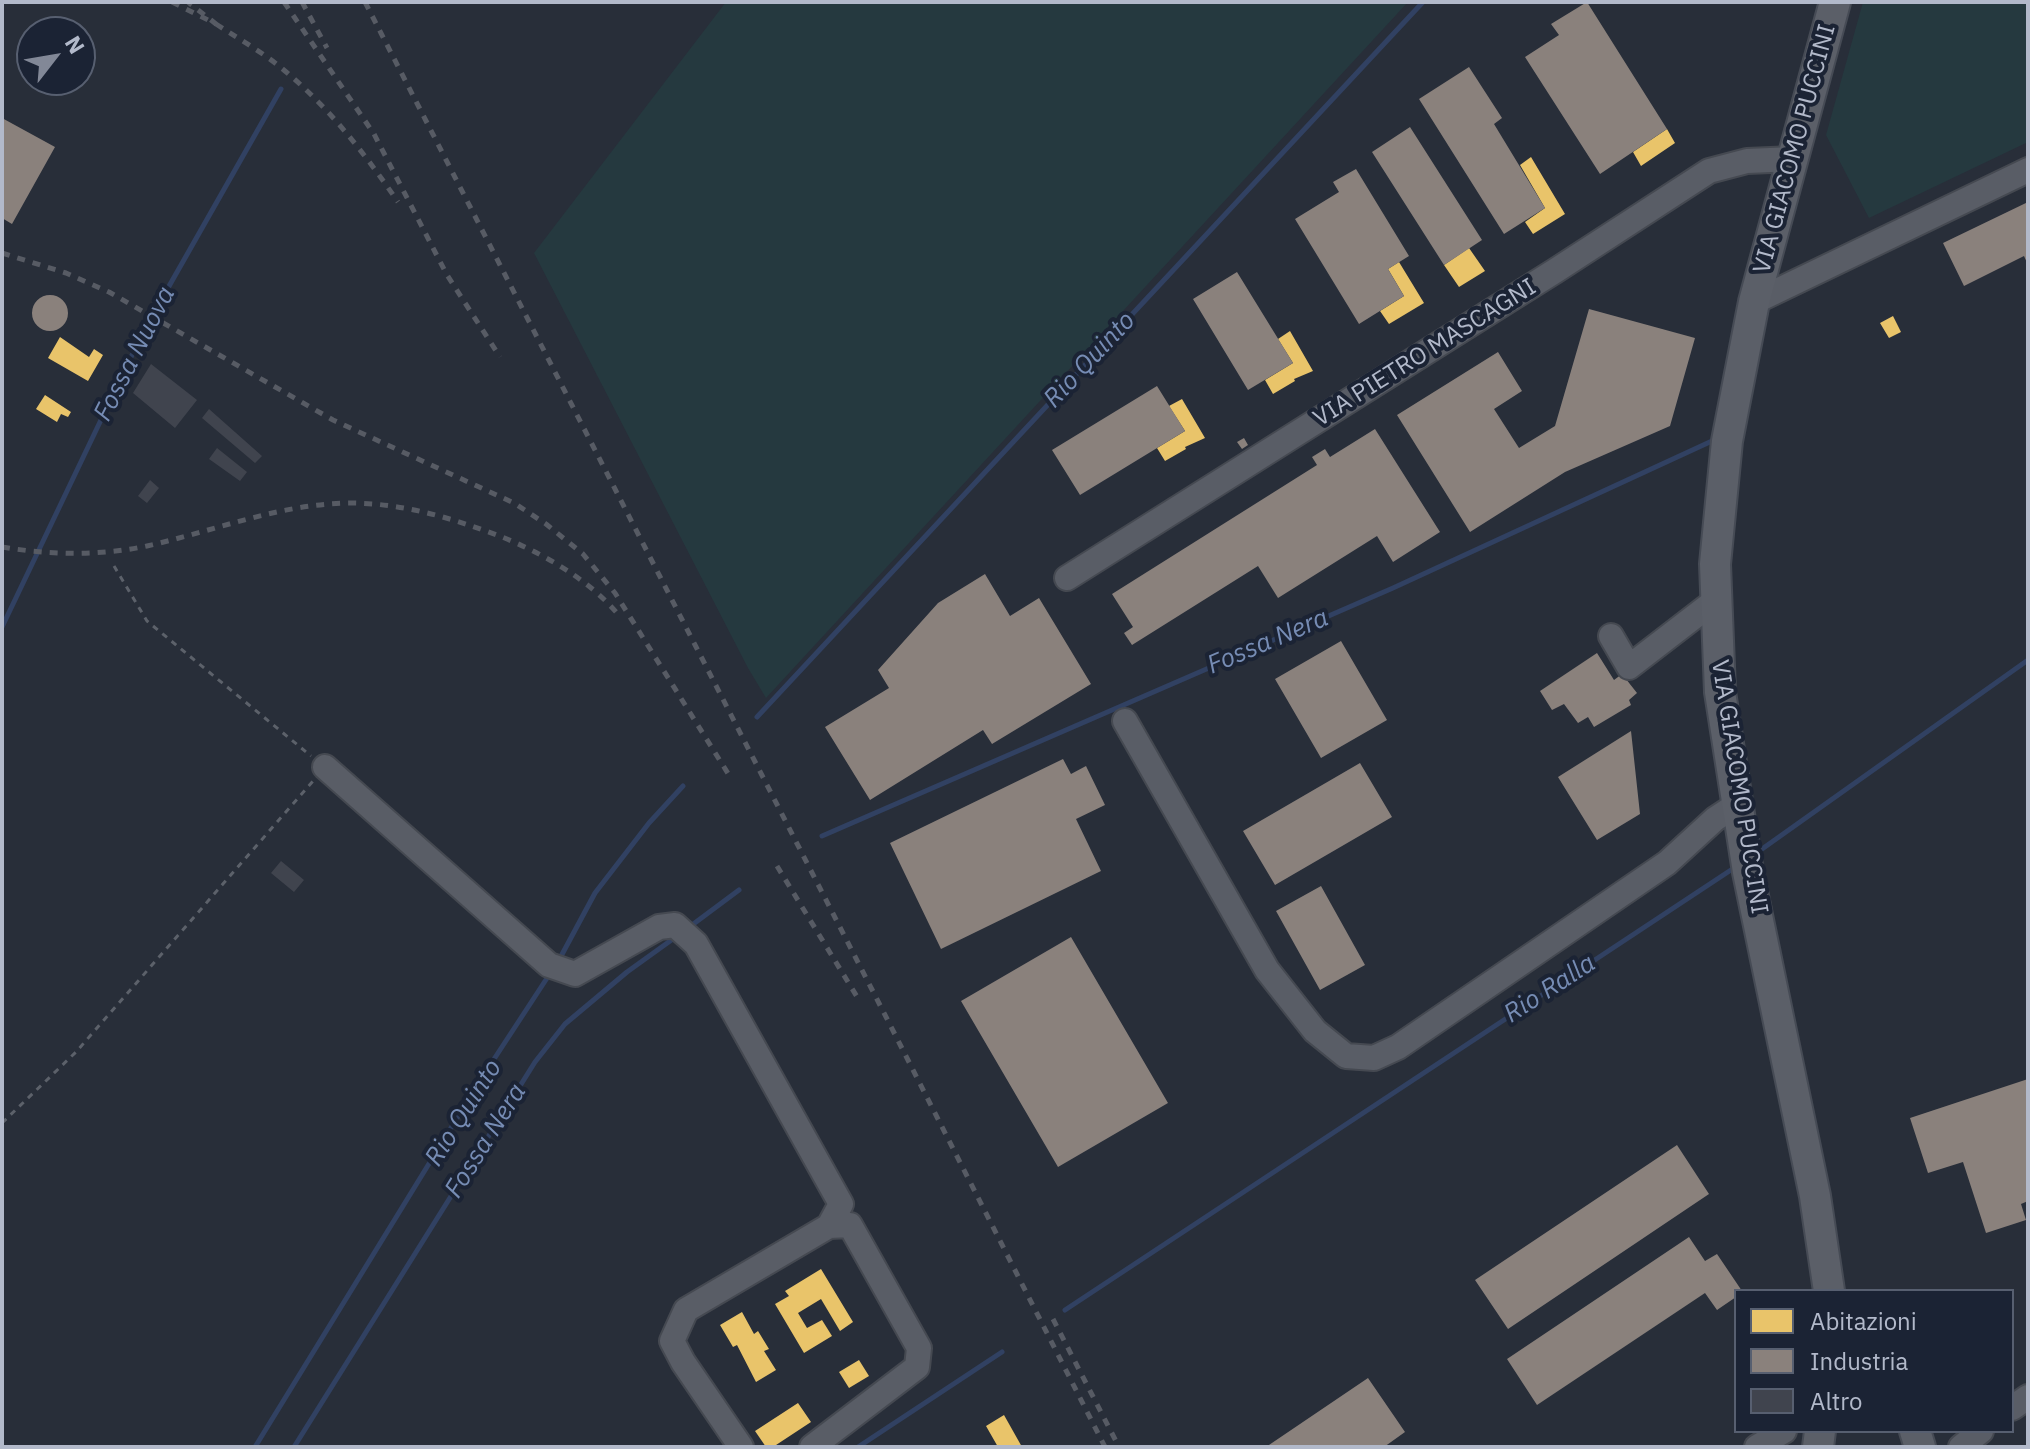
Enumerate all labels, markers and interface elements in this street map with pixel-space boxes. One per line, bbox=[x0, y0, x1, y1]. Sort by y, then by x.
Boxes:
north arrow bbox=[16, 16, 96, 96]
street label: VIA GIACOMO PUCCINI bbox=[1748, 21, 1842, 277]
text: N bbox=[59, 30, 92, 59]
street label: VIA PIETRO MASCAGNI bbox=[1308, 273, 1542, 433]
water label: Fossa Nuova bbox=[88, 281, 182, 427]
water label: Rio Quinto bbox=[1038, 306, 1142, 414]
water label: Fossa Nera bbox=[1203, 603, 1333, 681]
street label: VIA GIACOMO PUCCINI bbox=[1705, 658, 1773, 916]
water label: Rio Ralla bbox=[1498, 948, 1602, 1030]
water label: Rio Quinto bbox=[419, 1054, 509, 1172]
water label: Fossa Nera bbox=[439, 1078, 533, 1204]
legend bbox=[1734, 1289, 2014, 1433]
text: Abitazioni bbox=[1810, 1305, 1917, 1337]
text: Industria bbox=[1810, 1345, 1908, 1377]
text: Altro bbox=[1810, 1385, 1862, 1417]

